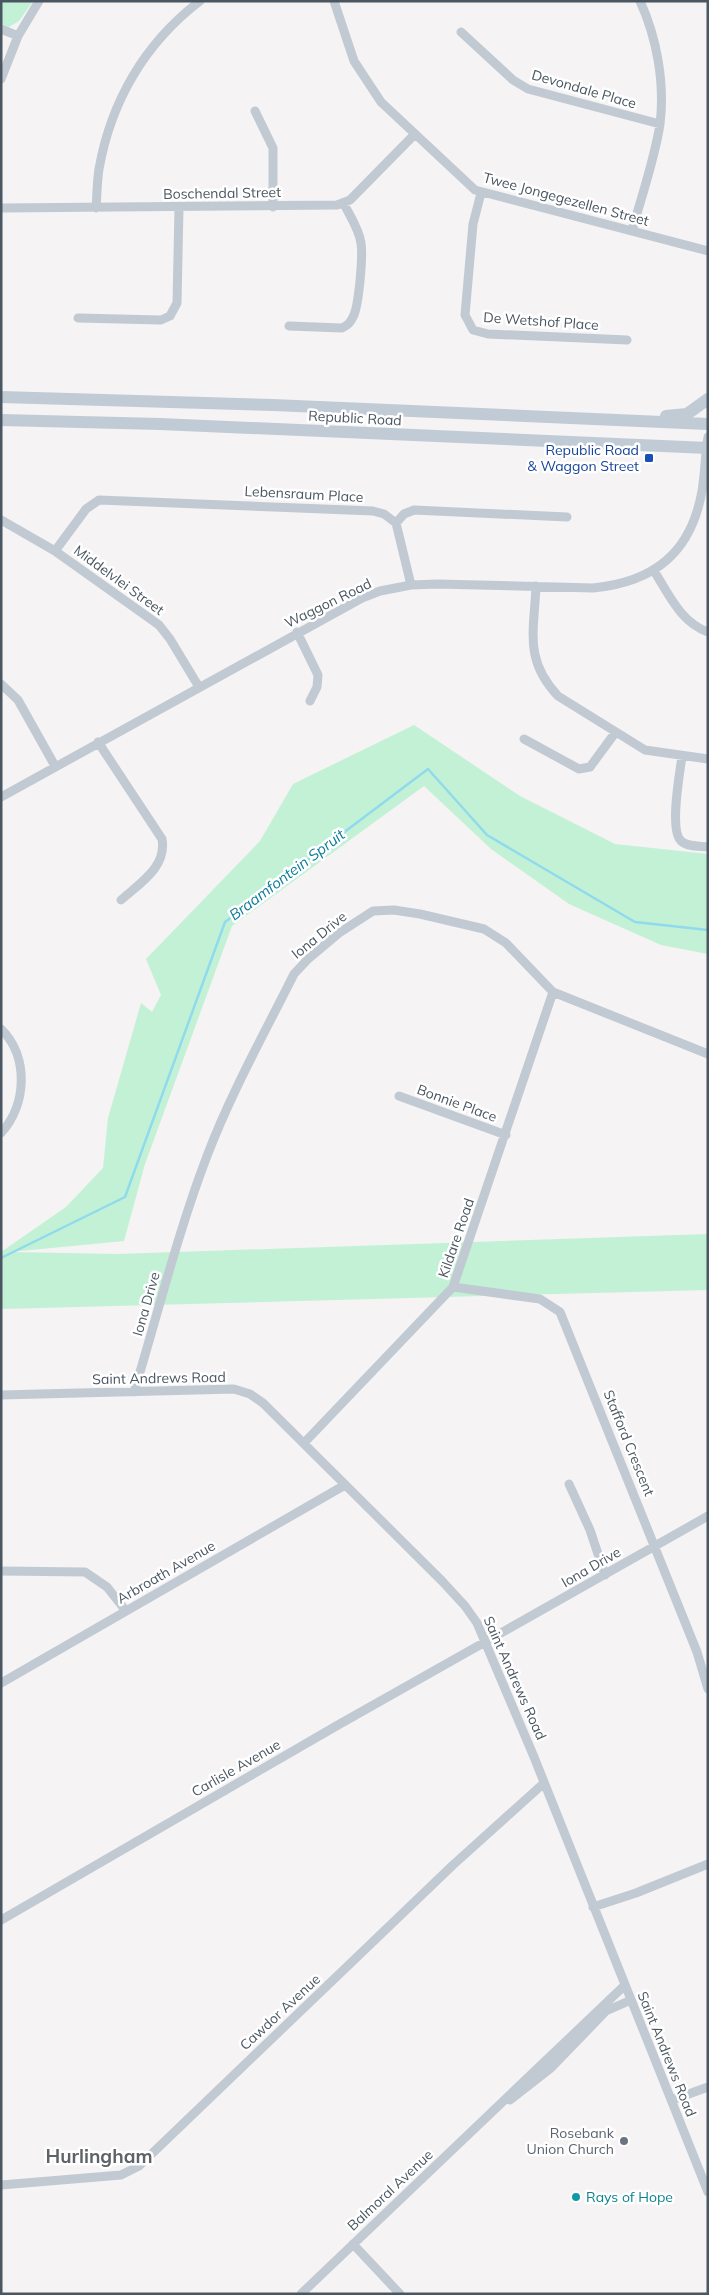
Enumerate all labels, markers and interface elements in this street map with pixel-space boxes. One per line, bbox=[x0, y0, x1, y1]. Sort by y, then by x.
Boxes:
street label: Devondale Place bbox=[530, 65, 638, 113]
street label: Twee Jongegezellen Street bbox=[481, 168, 651, 230]
street label: Boschendal Street bbox=[163, 183, 281, 203]
street label: De Wetshof Place bbox=[483, 308, 599, 334]
street label: Republic Road bbox=[308, 407, 402, 429]
place label: Republic Road & Waggon Street bbox=[527, 441, 639, 475]
marker: Republic Road & Waggon Street bbox=[643, 452, 655, 464]
street label: Lebensraum Place bbox=[244, 482, 364, 506]
street label: Middelvlei Street bbox=[70, 541, 168, 619]
street label: Waggon Road bbox=[282, 574, 374, 632]
water label: Braamfontein Spruit bbox=[225, 824, 349, 924]
street label: Iona Drive bbox=[288, 907, 350, 963]
street label: Bonnie Place bbox=[415, 1080, 499, 1126]
street label: Kildare Road bbox=[434, 1196, 478, 1280]
street label: Iona Drive bbox=[128, 1270, 164, 1338]
street label: Saint Andrews Road bbox=[92, 1368, 226, 1388]
street label: Stafford Crescent bbox=[600, 1387, 658, 1499]
street label: Arbroath Avenue bbox=[114, 1537, 218, 1607]
street label: Iona Drive bbox=[558, 1543, 624, 1591]
street label: Saint Andrews Road bbox=[480, 1613, 550, 1743]
street label: Carlisle Avenue bbox=[188, 1735, 284, 1801]
street label: Cawdor Avenue bbox=[236, 1970, 324, 2054]
street label: Saint Andrews Road bbox=[634, 1989, 700, 2119]
place label: Rosebank Union Church bbox=[526, 2124, 615, 2158]
marker: Rosebank Union Church bbox=[618, 2135, 630, 2147]
district label: Hurlingham bbox=[45, 2144, 153, 2168]
street label: Balmoral Avenue bbox=[343, 2146, 437, 2234]
place label: Rays of Hope bbox=[586, 2188, 673, 2206]
marker: Rays of Hope bbox=[570, 2191, 582, 2203]

